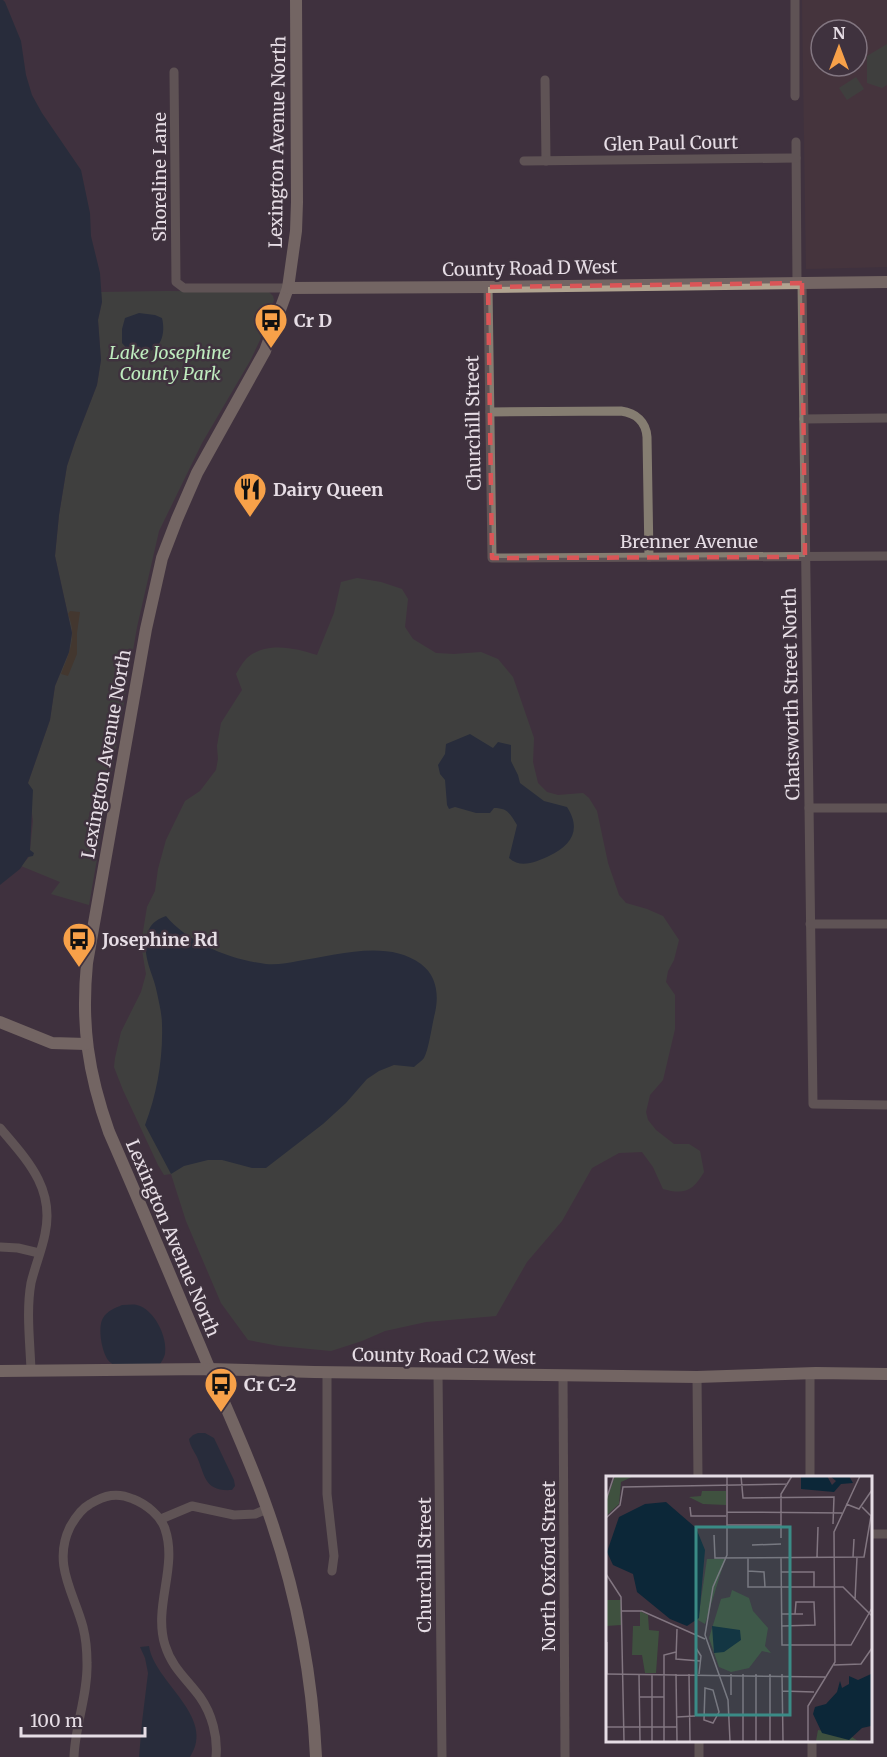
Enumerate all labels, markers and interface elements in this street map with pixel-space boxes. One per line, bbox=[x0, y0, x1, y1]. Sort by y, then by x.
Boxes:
north arrow bbox=[809, 18, 869, 78]
text: N bbox=[833, 23, 846, 43]
street label: Lexington Avenue North bbox=[264, 36, 290, 248]
street label: Shoreline Lane bbox=[148, 112, 171, 242]
street label: Glen Paul Court bbox=[604, 130, 738, 156]
street label: County Road D West bbox=[442, 255, 618, 281]
bus stop icon: Cr D bbox=[253, 302, 289, 349]
place label: Cr D bbox=[294, 309, 332, 332]
park label: Lake Josephine County Park bbox=[109, 341, 231, 385]
street label: Churchill Street bbox=[460, 355, 486, 491]
restaurant icon: Dairy Queen bbox=[232, 471, 268, 518]
place label: Dairy Queen bbox=[273, 478, 383, 501]
street label: Brenner Avenue bbox=[620, 530, 758, 553]
street label: Chatsworth Street North bbox=[778, 587, 804, 801]
street label: Lexington Avenue North bbox=[76, 647, 136, 860]
bus stop icon: Josephine Rd bbox=[61, 921, 97, 968]
place label: Josephine Rd bbox=[101, 928, 218, 951]
street label: Lexington Avenue North bbox=[121, 1136, 225, 1340]
street label: County Road C2 West bbox=[352, 1343, 536, 1369]
bus stop icon: Cr C-2 bbox=[203, 1366, 239, 1413]
place label: Cr C-2 bbox=[244, 1373, 296, 1396]
inset map bbox=[606, 1476, 872, 1742]
street label: North Oxford Street bbox=[537, 1481, 560, 1651]
street label: Churchill Street bbox=[413, 1497, 436, 1633]
scale bar bbox=[21, 1700, 146, 1738]
text: 100 m bbox=[30, 1709, 83, 1732]

